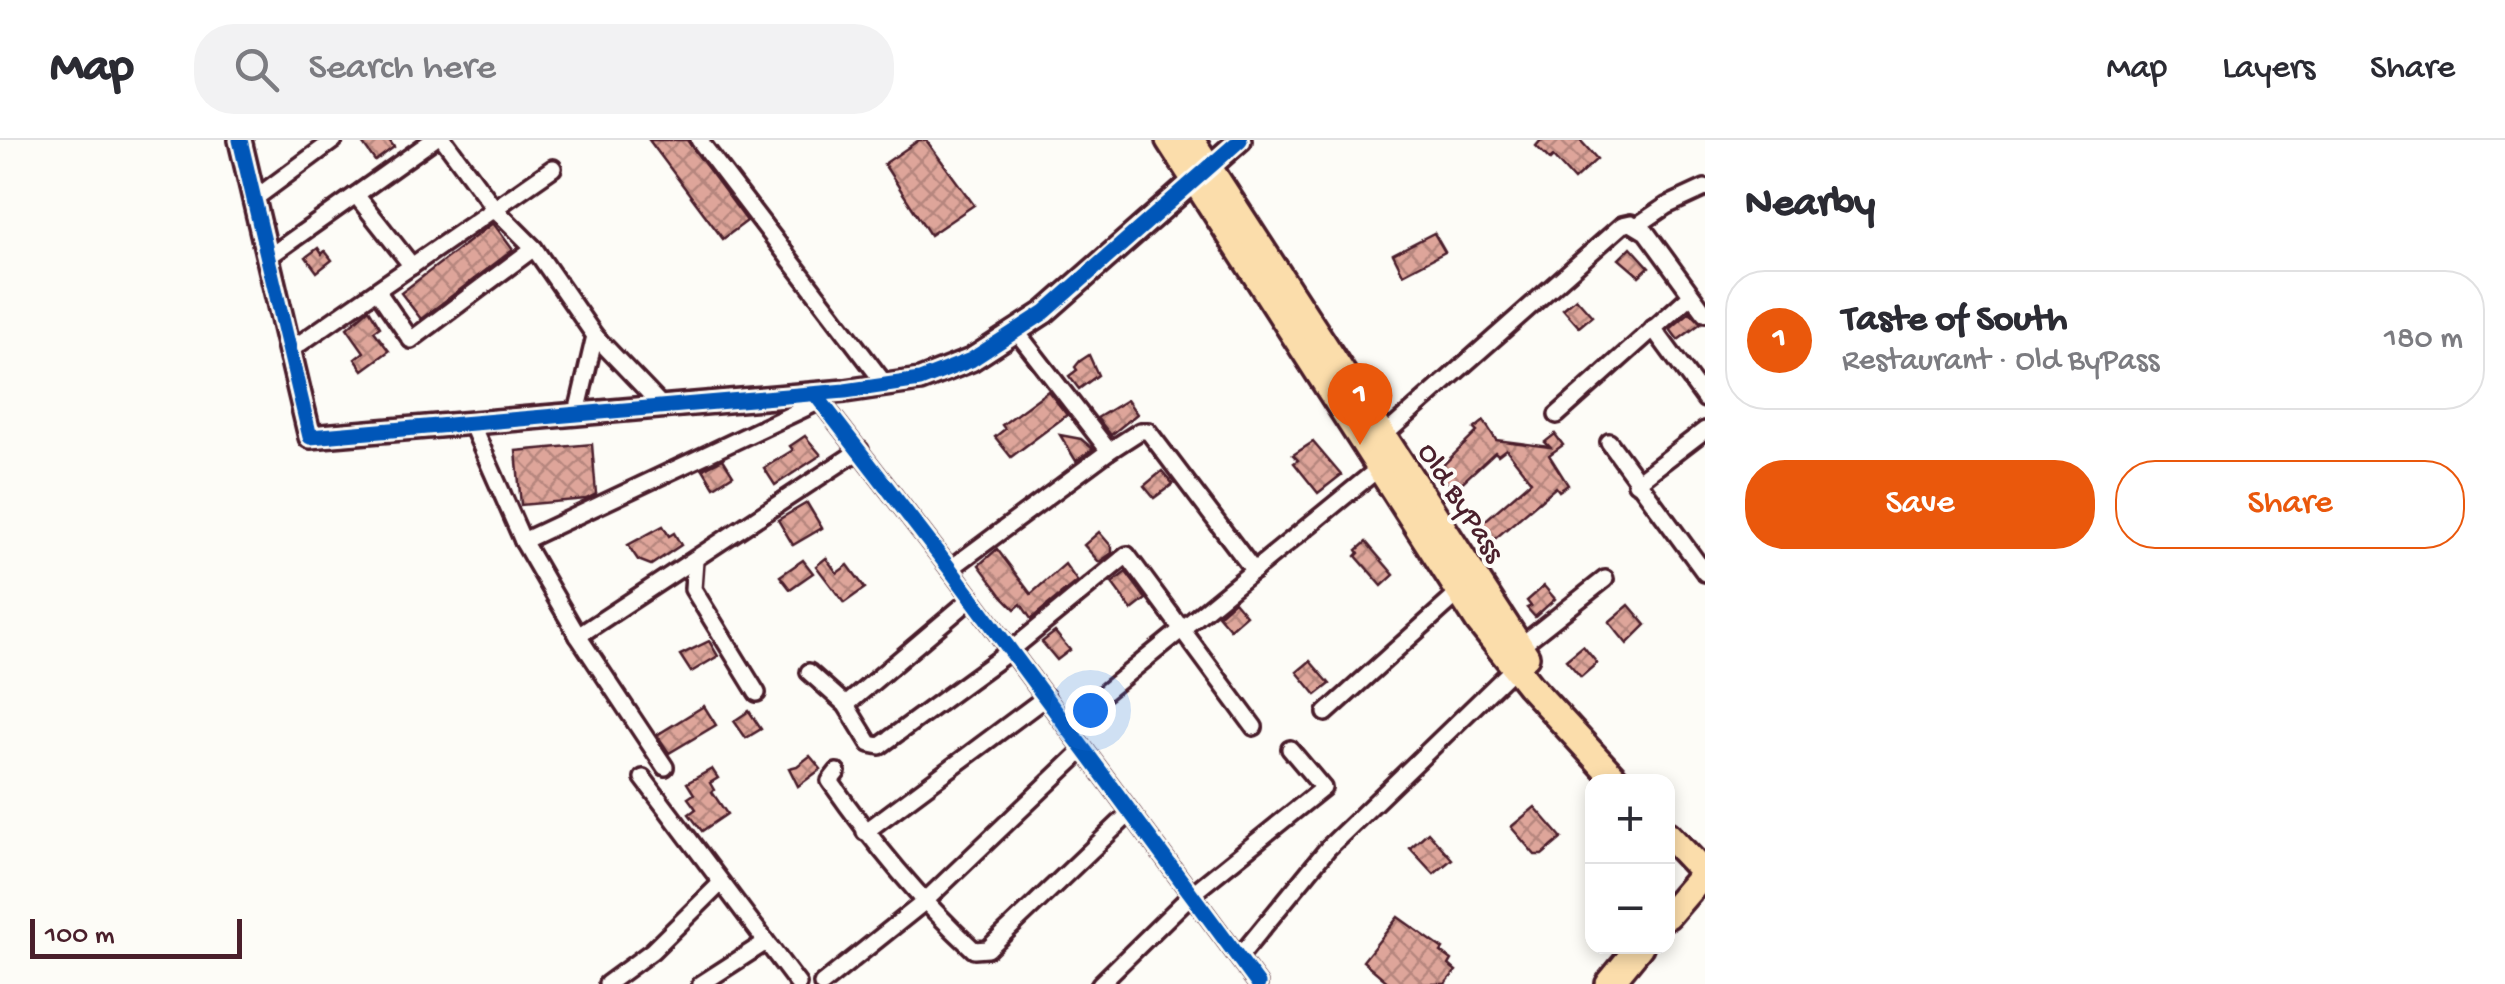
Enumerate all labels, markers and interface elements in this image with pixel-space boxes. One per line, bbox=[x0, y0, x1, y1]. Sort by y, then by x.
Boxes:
search box bbox=[194, 24, 894, 114]
text: Map bbox=[50, 41, 134, 98]
icon: search bbox=[229, 42, 284, 97]
text: Search here bbox=[309, 47, 496, 91]
text: Map bbox=[2106, 49, 2167, 90]
text: Layers bbox=[2222, 49, 2315, 90]
text: Share bbox=[2370, 49, 2455, 90]
text: Nearby bbox=[1745, 181, 1875, 230]
text: Taste of South bbox=[1842, 299, 2067, 343]
text: 1 bbox=[1773, 321, 1786, 359]
text: 180 m bbox=[2384, 321, 2463, 359]
text: Restaurant · Old ByPass bbox=[1842, 343, 2159, 381]
pin: 1 bbox=[1328, 362, 1392, 445]
street label: Old ByPass bbox=[1408, 437, 1511, 570]
button: Save bbox=[1745, 460, 2095, 549]
button: Share bbox=[2115, 460, 2465, 549]
your location bbox=[1065, 685, 1116, 736]
map controls bbox=[1585, 774, 1675, 954]
button: + bbox=[1585, 774, 1675, 864]
button: − bbox=[1585, 864, 1675, 954]
scale bar bbox=[30, 914, 242, 958]
text: 100 m bbox=[45, 920, 115, 953]

